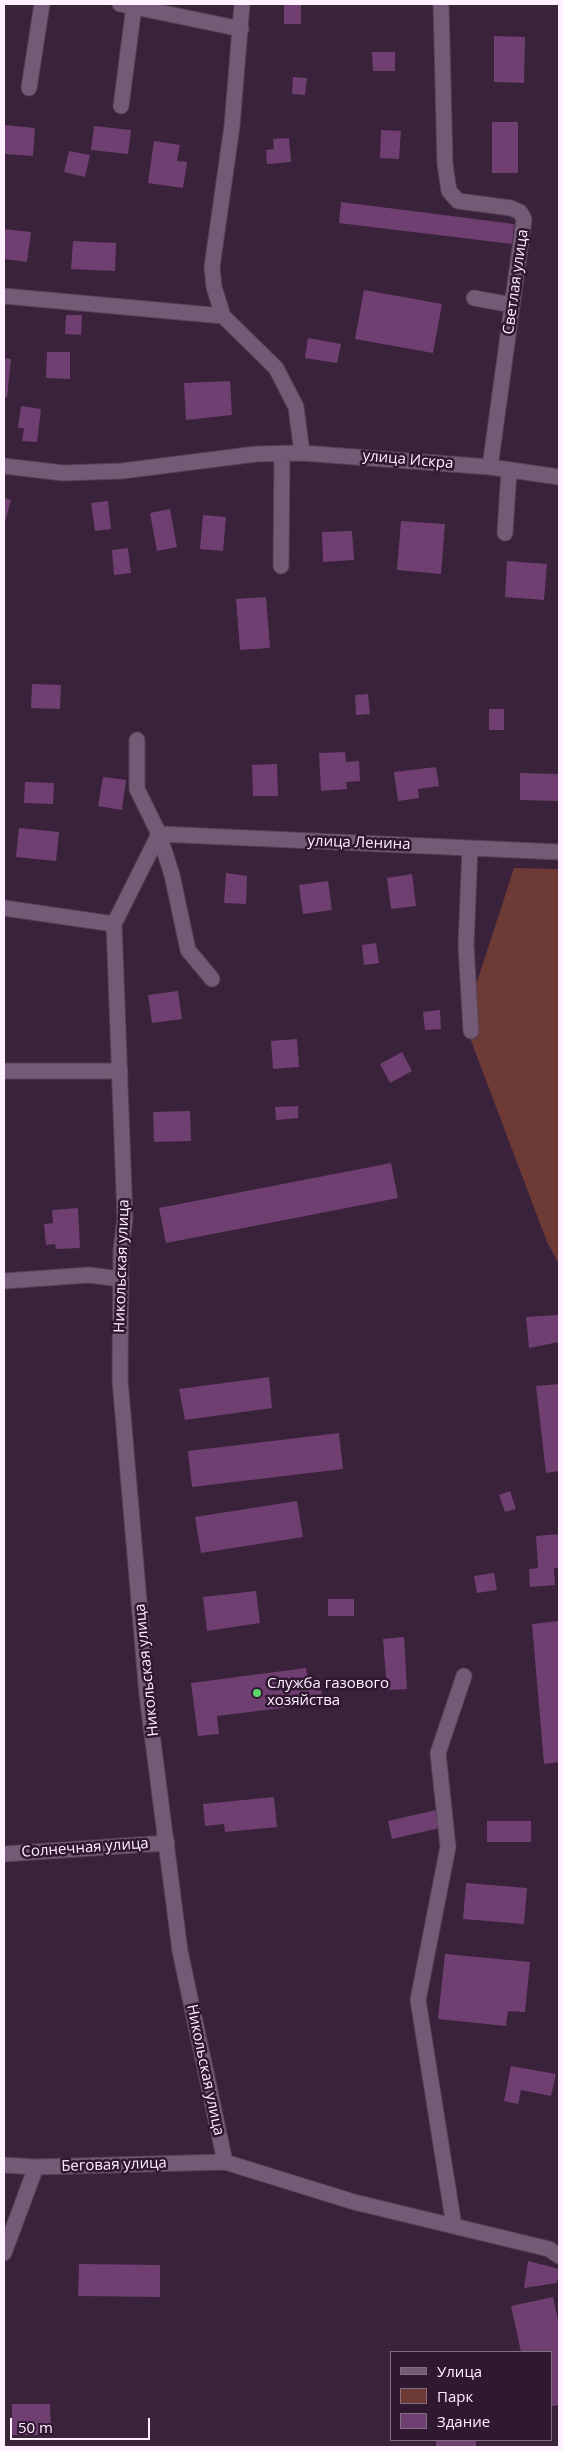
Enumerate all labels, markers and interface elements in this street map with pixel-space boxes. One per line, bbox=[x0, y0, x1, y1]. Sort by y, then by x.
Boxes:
street label: Светлая улица bbox=[500, 228, 532, 336]
street label: улица Искра bbox=[362, 447, 454, 473]
street label: улица Ленина bbox=[307, 832, 411, 854]
street label: Никольская улица bbox=[111, 1199, 133, 1333]
street label: Никольская улица bbox=[131, 1603, 163, 1737]
place label: Служба газового хозяйства bbox=[267, 1675, 389, 1710]
marker: Служба газового хозяйства bbox=[251, 1687, 263, 1699]
street label: Солнечная улица bbox=[21, 1835, 149, 1861]
street label: Никольская улица bbox=[182, 2003, 228, 2137]
street label: Беговая улица bbox=[61, 2154, 167, 2176]
legend bbox=[390, 2351, 553, 2441]
text: Улица bbox=[437, 2361, 482, 2381]
text: Парк bbox=[437, 2386, 473, 2406]
scale bar bbox=[12, 2408, 152, 2440]
text: Здание bbox=[437, 2411, 490, 2431]
text: 50 m bbox=[18, 2417, 53, 2437]

